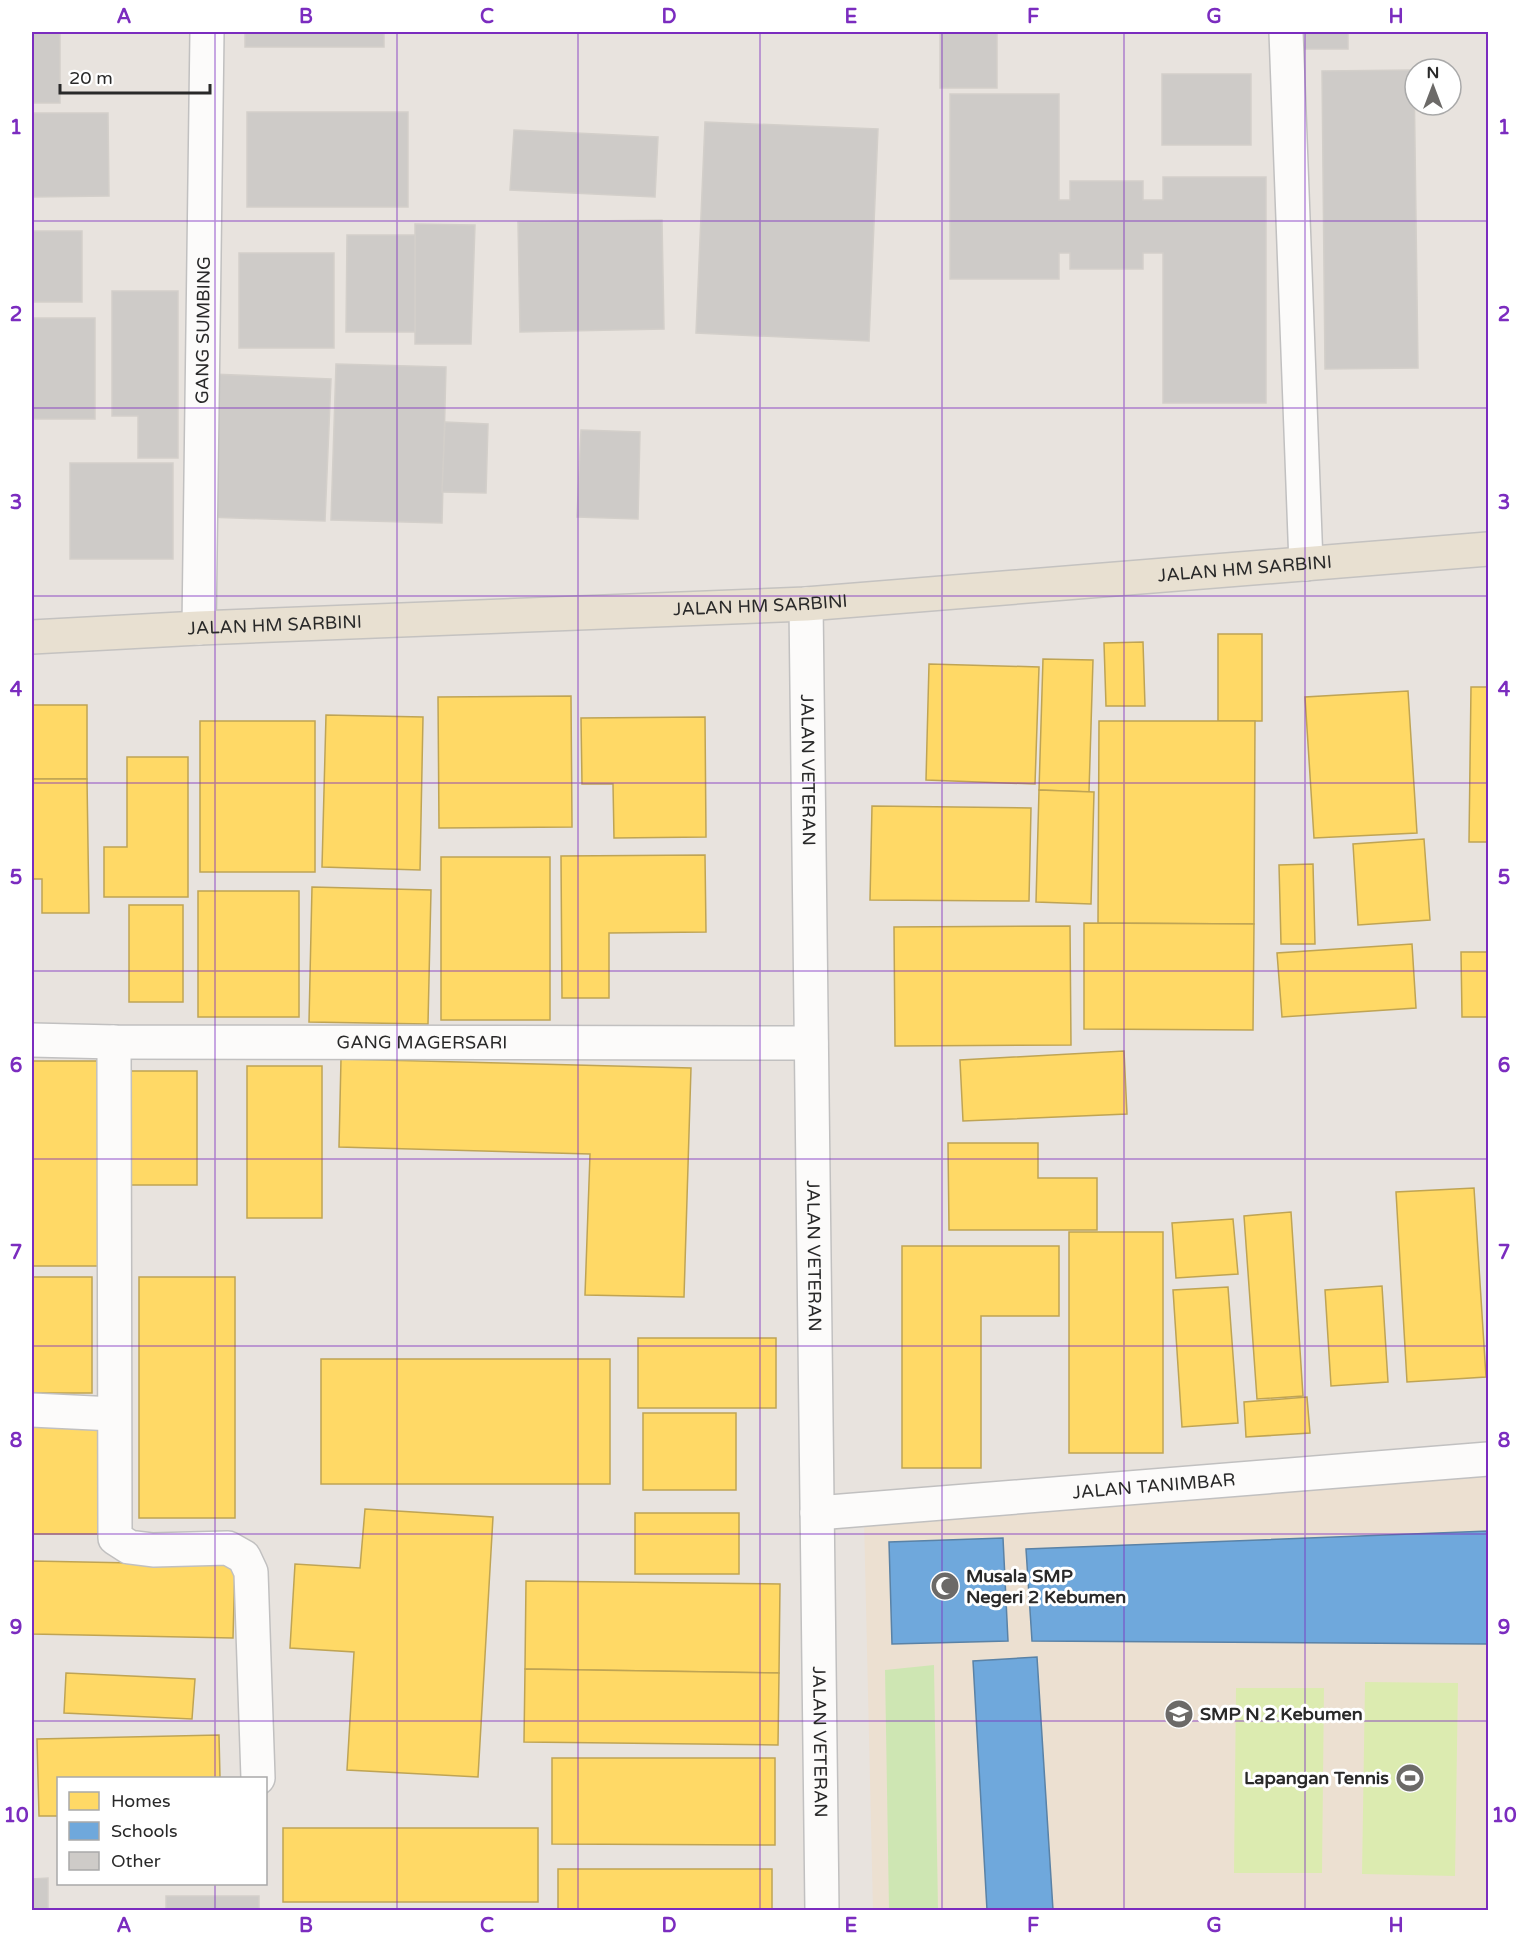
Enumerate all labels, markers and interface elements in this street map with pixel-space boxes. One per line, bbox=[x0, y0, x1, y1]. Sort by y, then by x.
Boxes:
text: A bbox=[117, 5, 132, 29]
text: B bbox=[299, 5, 313, 29]
text: C bbox=[480, 5, 494, 29]
text: D bbox=[661, 5, 677, 29]
text: E bbox=[845, 5, 858, 29]
text: F bbox=[1027, 5, 1039, 29]
text: G bbox=[1206, 5, 1222, 29]
text: H bbox=[1388, 5, 1404, 29]
scale bar bbox=[60, 57, 210, 95]
north arrow bbox=[1403, 57, 1463, 117]
text: N bbox=[1427, 63, 1439, 83]
text: 20 m bbox=[69, 67, 113, 89]
text: 1 bbox=[10, 116, 22, 140]
text: 1 bbox=[1498, 116, 1510, 140]
street label: GANG SUMBING bbox=[191, 256, 215, 404]
text: 2 bbox=[10, 303, 22, 327]
text: 2 bbox=[1498, 303, 1510, 327]
text: 3 bbox=[10, 491, 22, 515]
text: 3 bbox=[1498, 491, 1510, 515]
street label: JALAN HM SARBINI bbox=[1157, 551, 1333, 587]
street label: JALAN HM SARBINI bbox=[673, 590, 848, 620]
street label: JALAN HM SARBINI bbox=[187, 611, 362, 640]
text: 4 bbox=[10, 678, 23, 702]
text: 4 bbox=[1498, 678, 1511, 702]
street label: JALAN VETERAN bbox=[796, 694, 820, 846]
text: 5 bbox=[10, 866, 22, 890]
text: 5 bbox=[1498, 866, 1510, 890]
street label: GANG MAGERSARI bbox=[337, 1031, 507, 1054]
text: 6 bbox=[10, 1054, 22, 1078]
text: 6 bbox=[1498, 1054, 1510, 1078]
street label: JALAN VETERAN bbox=[802, 1180, 826, 1332]
text: 7 bbox=[10, 1241, 22, 1265]
text: 7 bbox=[1498, 1241, 1510, 1265]
text: 8 bbox=[10, 1429, 22, 1453]
text: 8 bbox=[1498, 1429, 1510, 1453]
street label: JALAN TANIMBAR bbox=[1072, 1468, 1236, 1503]
place label: Musala SMP Negeri 2 Kebumen bbox=[966, 1565, 1126, 1608]
mosque icon: Musala SMP Negeri 2 Kebumen bbox=[929, 1570, 961, 1602]
text: 9 bbox=[10, 1616, 22, 1640]
text: 9 bbox=[1498, 1616, 1510, 1640]
street label: JALAN VETERAN bbox=[808, 1666, 832, 1818]
school or university icon: SMP N 2 Kebumen bbox=[1163, 1698, 1195, 1730]
place label: SMP N 2 Kebumen bbox=[1200, 1703, 1363, 1725]
sports icon: Lapangan Tennis bbox=[1394, 1762, 1426, 1794]
place label: Lapangan Tennis bbox=[1244, 1767, 1389, 1789]
legend bbox=[57, 1777, 267, 1885]
text: Homes bbox=[111, 1790, 171, 1812]
text: 10 bbox=[3, 1804, 29, 1828]
text: 10 bbox=[1491, 1804, 1517, 1828]
text: Schools bbox=[111, 1820, 178, 1842]
text: Other bbox=[111, 1850, 161, 1872]
text: A bbox=[117, 1914, 132, 1938]
text: B bbox=[299, 1914, 313, 1938]
text: C bbox=[480, 1914, 494, 1938]
text: D bbox=[661, 1914, 677, 1938]
text: E bbox=[845, 1914, 858, 1938]
text: F bbox=[1027, 1914, 1039, 1938]
text: G bbox=[1206, 1914, 1222, 1938]
text: H bbox=[1388, 1914, 1404, 1938]

